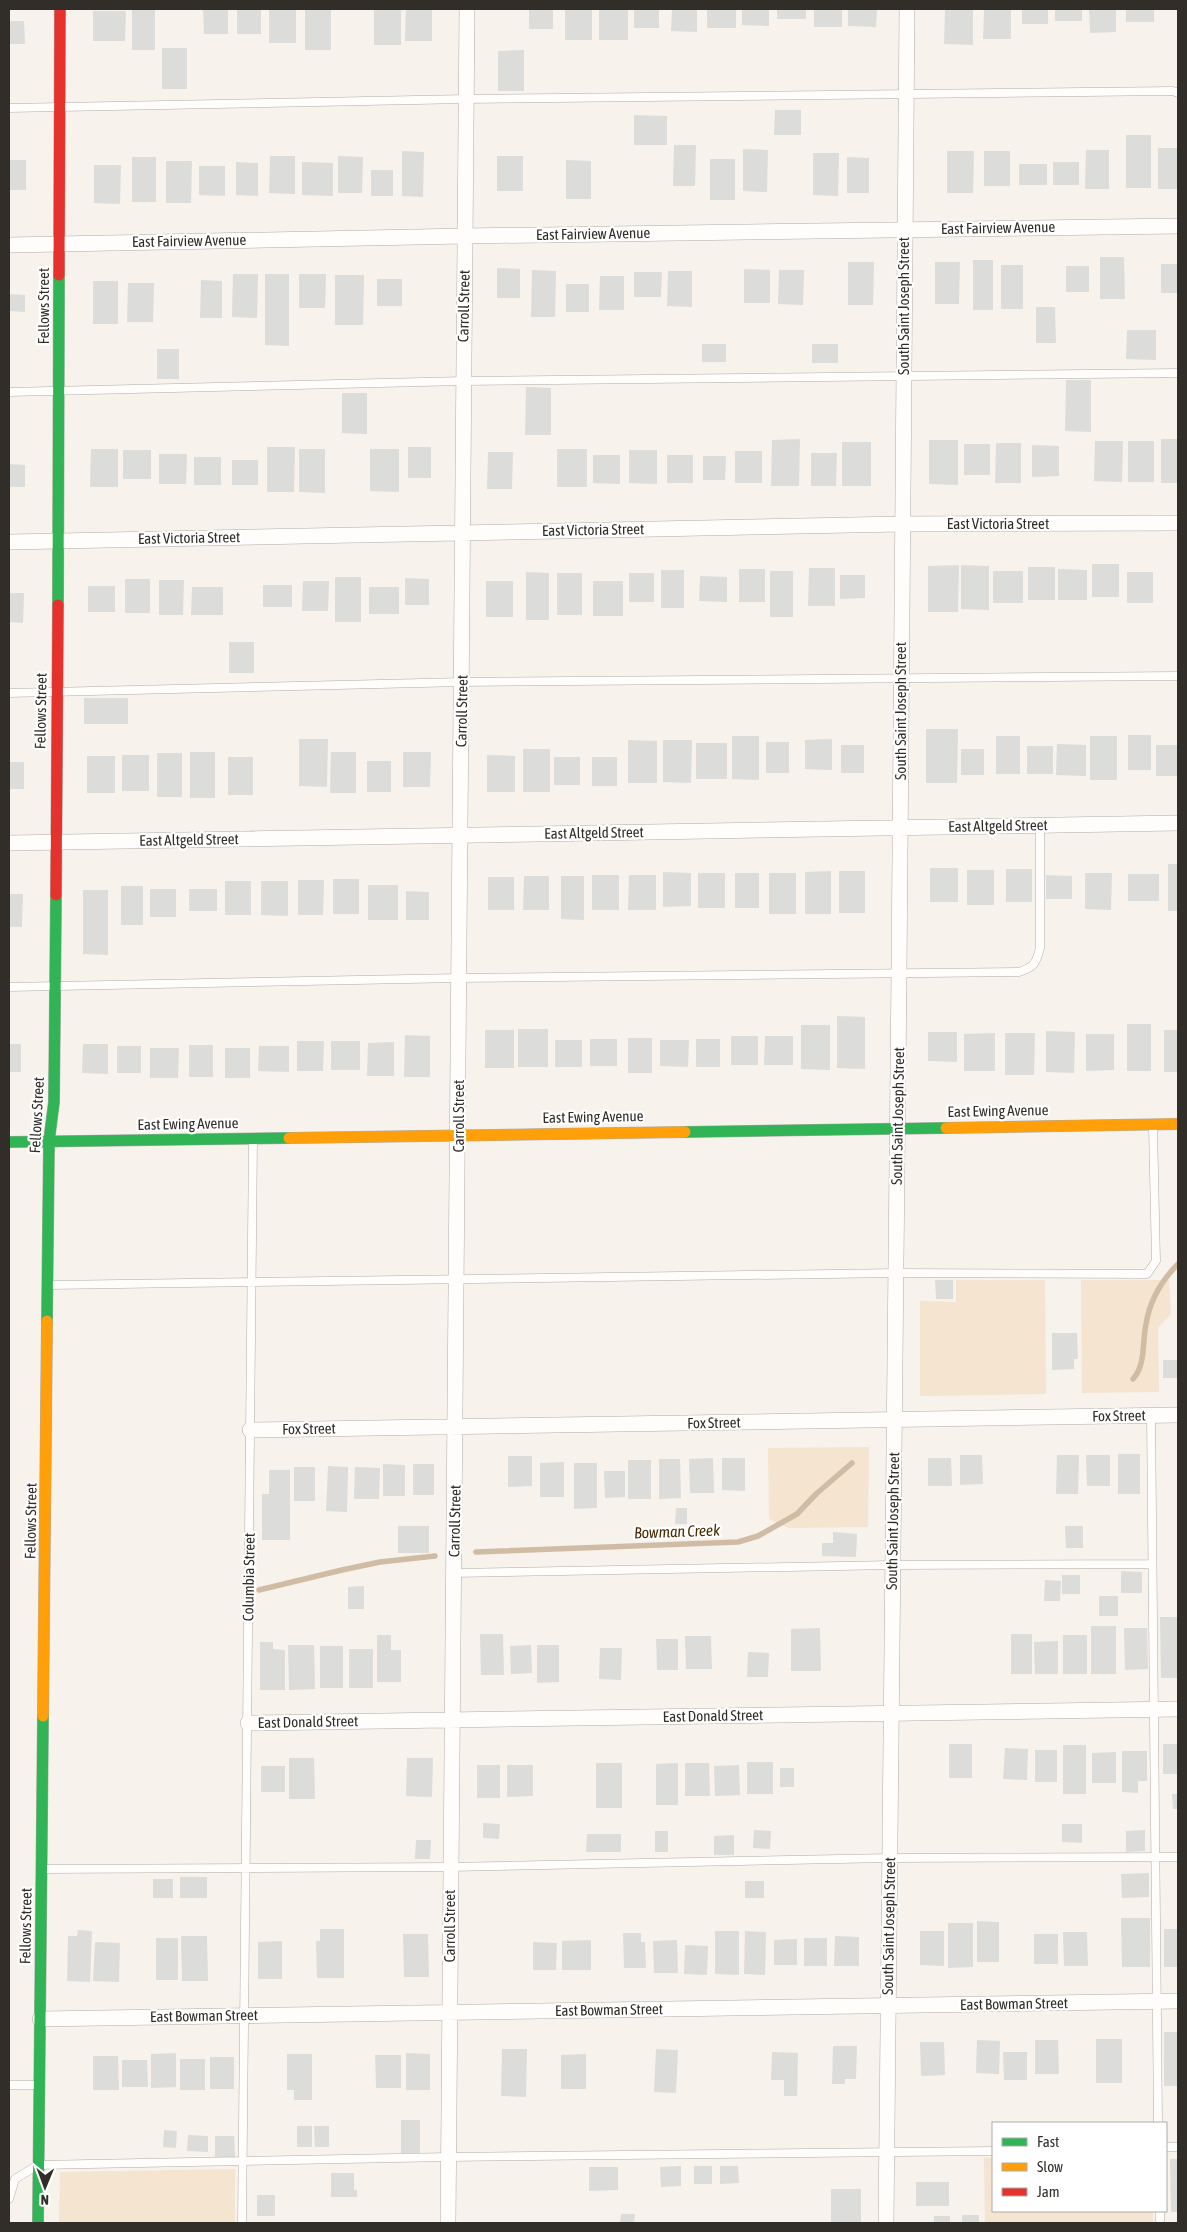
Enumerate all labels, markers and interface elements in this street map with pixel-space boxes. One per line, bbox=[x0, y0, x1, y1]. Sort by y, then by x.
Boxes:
street label: East Fairview Avenue bbox=[941, 218, 1056, 237]
street label: East Fairview Avenue bbox=[536, 224, 651, 243]
street label: East Fairview Avenue bbox=[132, 231, 247, 250]
street label: South Saint Joseph Street bbox=[895, 237, 912, 375]
street label: Fellows Street bbox=[35, 268, 52, 344]
street label: Carroll Street bbox=[454, 270, 473, 342]
street label: East Victoria Street bbox=[947, 515, 1049, 532]
street label: East Victoria Street bbox=[542, 520, 644, 539]
street label: East Victoria Street bbox=[138, 528, 240, 547]
street label: South Saint Joseph Street bbox=[892, 642, 909, 780]
street label: Fellows Street bbox=[31, 673, 50, 749]
street label: Carroll Street bbox=[452, 675, 471, 747]
street label: East Altgeld Street bbox=[948, 816, 1048, 835]
street label: East Altgeld Street bbox=[544, 823, 644, 842]
street label: East Altgeld Street bbox=[139, 830, 239, 849]
street label: South Saint Joseph Street bbox=[888, 1047, 907, 1185]
street label: Fellows Street bbox=[26, 1076, 47, 1154]
street label: Carroll Street bbox=[450, 1080, 467, 1152]
street label: East Ewing Avenue bbox=[947, 1101, 1049, 1120]
street label: East Ewing Avenue bbox=[542, 1107, 644, 1126]
street label: East Ewing Avenue bbox=[137, 1114, 239, 1133]
street label: Fox Street bbox=[1092, 1407, 1146, 1424]
street label: Fox Street bbox=[687, 1414, 741, 1431]
street label: Fox Street bbox=[282, 1420, 336, 1437]
street label: South Saint Joseph Street bbox=[883, 1452, 902, 1590]
street label: Fellows Street bbox=[21, 1483, 40, 1559]
street label: Carroll Street bbox=[445, 1485, 464, 1557]
water label: Bowman Creek bbox=[634, 1520, 721, 1541]
street label: Columbia Street bbox=[239, 1533, 258, 1621]
street label: East Donald Street bbox=[663, 1706, 763, 1725]
street label: East Donald Street bbox=[258, 1712, 358, 1731]
street label: South Saint Joseph Street bbox=[879, 1857, 898, 1995]
street label: Fellows Street bbox=[16, 1888, 35, 1964]
street label: Carroll Street bbox=[441, 1890, 458, 1962]
street label: East Bowman Street bbox=[960, 1994, 1068, 2013]
street label: East Bowman Street bbox=[555, 2000, 663, 2019]
street label: East Bowman Street bbox=[150, 2006, 258, 2025]
legend bbox=[992, 2122, 1167, 2212]
text: Fast bbox=[1037, 2133, 1059, 2150]
text: Slow bbox=[1037, 2158, 1063, 2175]
north arrow bbox=[20, 2162, 70, 2212]
text: Jam bbox=[1037, 2183, 1060, 2200]
text: N bbox=[41, 2192, 49, 2208]

